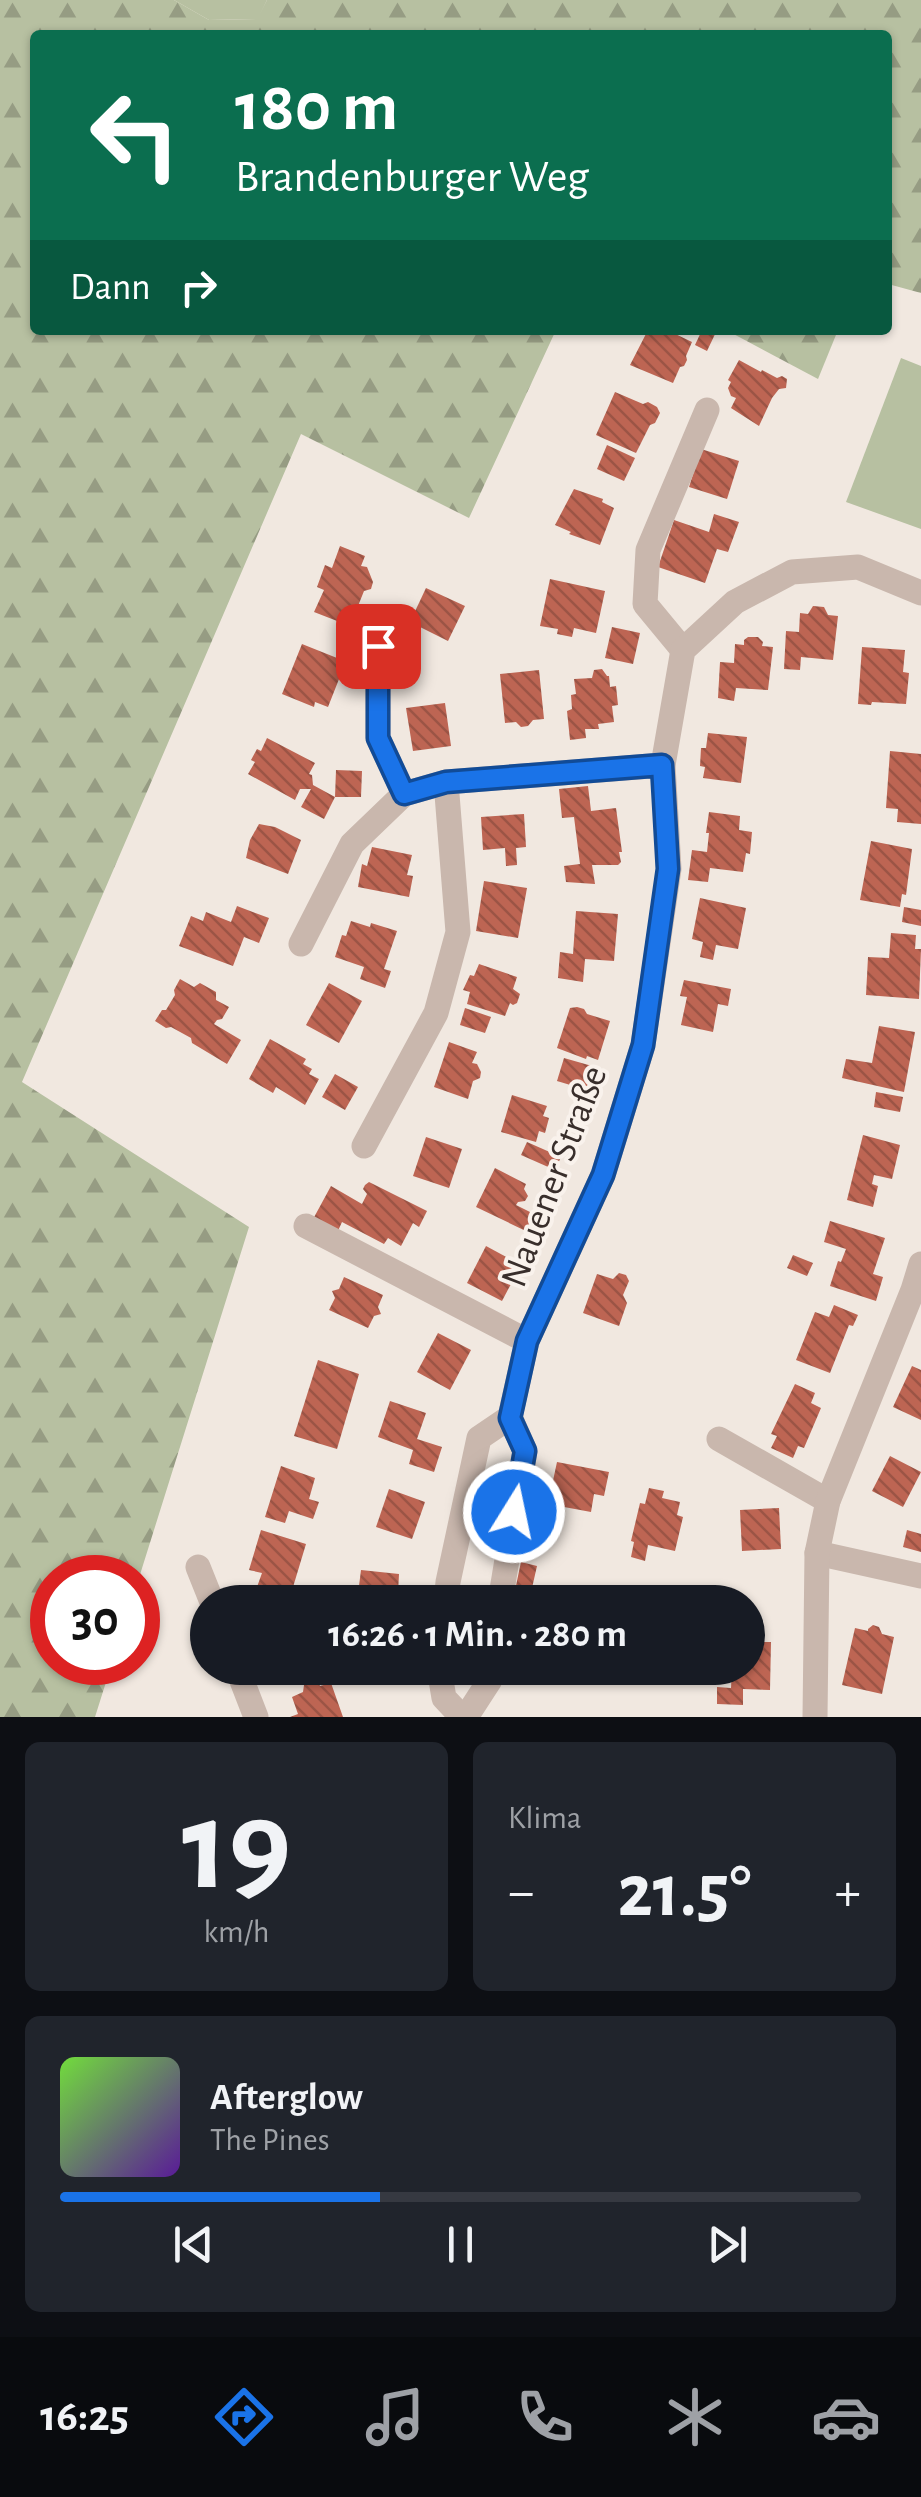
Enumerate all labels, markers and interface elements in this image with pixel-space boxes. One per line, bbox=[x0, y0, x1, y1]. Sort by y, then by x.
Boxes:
icon: left bbox=[70, 70, 200, 200]
text: 180 m bbox=[235, 73, 398, 143]
text: Brandenburger Weg bbox=[235, 155, 589, 200]
icon: right bbox=[171, 260, 226, 315]
text: Dann bbox=[70, 269, 151, 307]
pin bbox=[336, 604, 421, 689]
icon: arrive bbox=[351, 619, 406, 674]
street label: Nauener Straße bbox=[495, 1061, 614, 1292]
position arrow bbox=[462, 1460, 566, 1564]
speed limit sign: 30 bbox=[30, 1555, 160, 1685]
text: 16:26 · 1 Min. · 280 m bbox=[328, 1616, 627, 1654]
text: 19 bbox=[182, 1783, 291, 1913]
text: Klima bbox=[508, 1802, 582, 1834]
text: 21.5° bbox=[618, 1855, 751, 1930]
text: − bbox=[508, 1865, 534, 1920]
text: + bbox=[835, 1865, 861, 1920]
text: km/h bbox=[203, 1916, 270, 1948]
text: Afterglow bbox=[210, 2079, 363, 2117]
text: The Pines bbox=[210, 2124, 330, 2156]
icon: previous bbox=[166, 2217, 221, 2272]
icon: pause bbox=[433, 2217, 488, 2272]
icon: next bbox=[700, 2217, 755, 2272]
icon: directions bbox=[209, 2382, 279, 2452]
icon: music bbox=[360, 2382, 430, 2452]
icon: phone bbox=[510, 2382, 580, 2452]
icon: climate bbox=[660, 2382, 730, 2452]
icon: car bbox=[811, 2382, 881, 2452]
text: 16:25 bbox=[40, 2394, 129, 2439]

